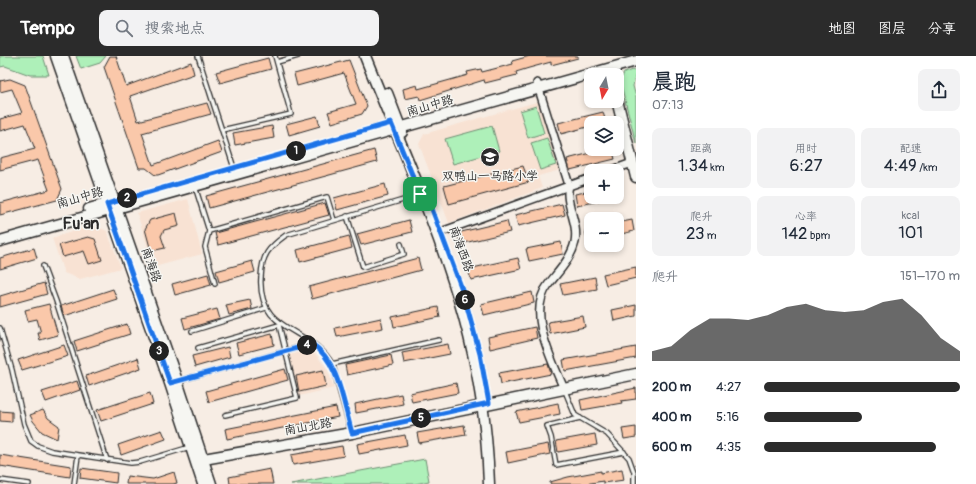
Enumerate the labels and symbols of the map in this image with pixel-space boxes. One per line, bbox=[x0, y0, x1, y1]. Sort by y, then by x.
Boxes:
north arrow bbox=[584, 68, 624, 108]
street label: 南山中路 bbox=[405, 92, 455, 120]
pin: 1 bbox=[286, 141, 306, 161]
school or university icon: 双鸭山一马路小学 bbox=[479, 146, 501, 168]
place label: 双鸭山一马路小学 bbox=[442, 169, 538, 184]
pin bbox=[403, 177, 437, 211]
street label: 南山中路 bbox=[55, 184, 105, 212]
pin: 2 bbox=[117, 188, 137, 208]
district label: Fu'an bbox=[63, 214, 99, 234]
street label: 南海西路 bbox=[446, 224, 476, 274]
street label: 南海路 bbox=[138, 246, 164, 284]
pin: 6 bbox=[455, 290, 475, 310]
pin: 4 bbox=[297, 335, 317, 355]
pin: 3 bbox=[149, 341, 169, 361]
pin: 5 bbox=[411, 408, 431, 428]
street label: 南山北路 bbox=[283, 415, 333, 439]

